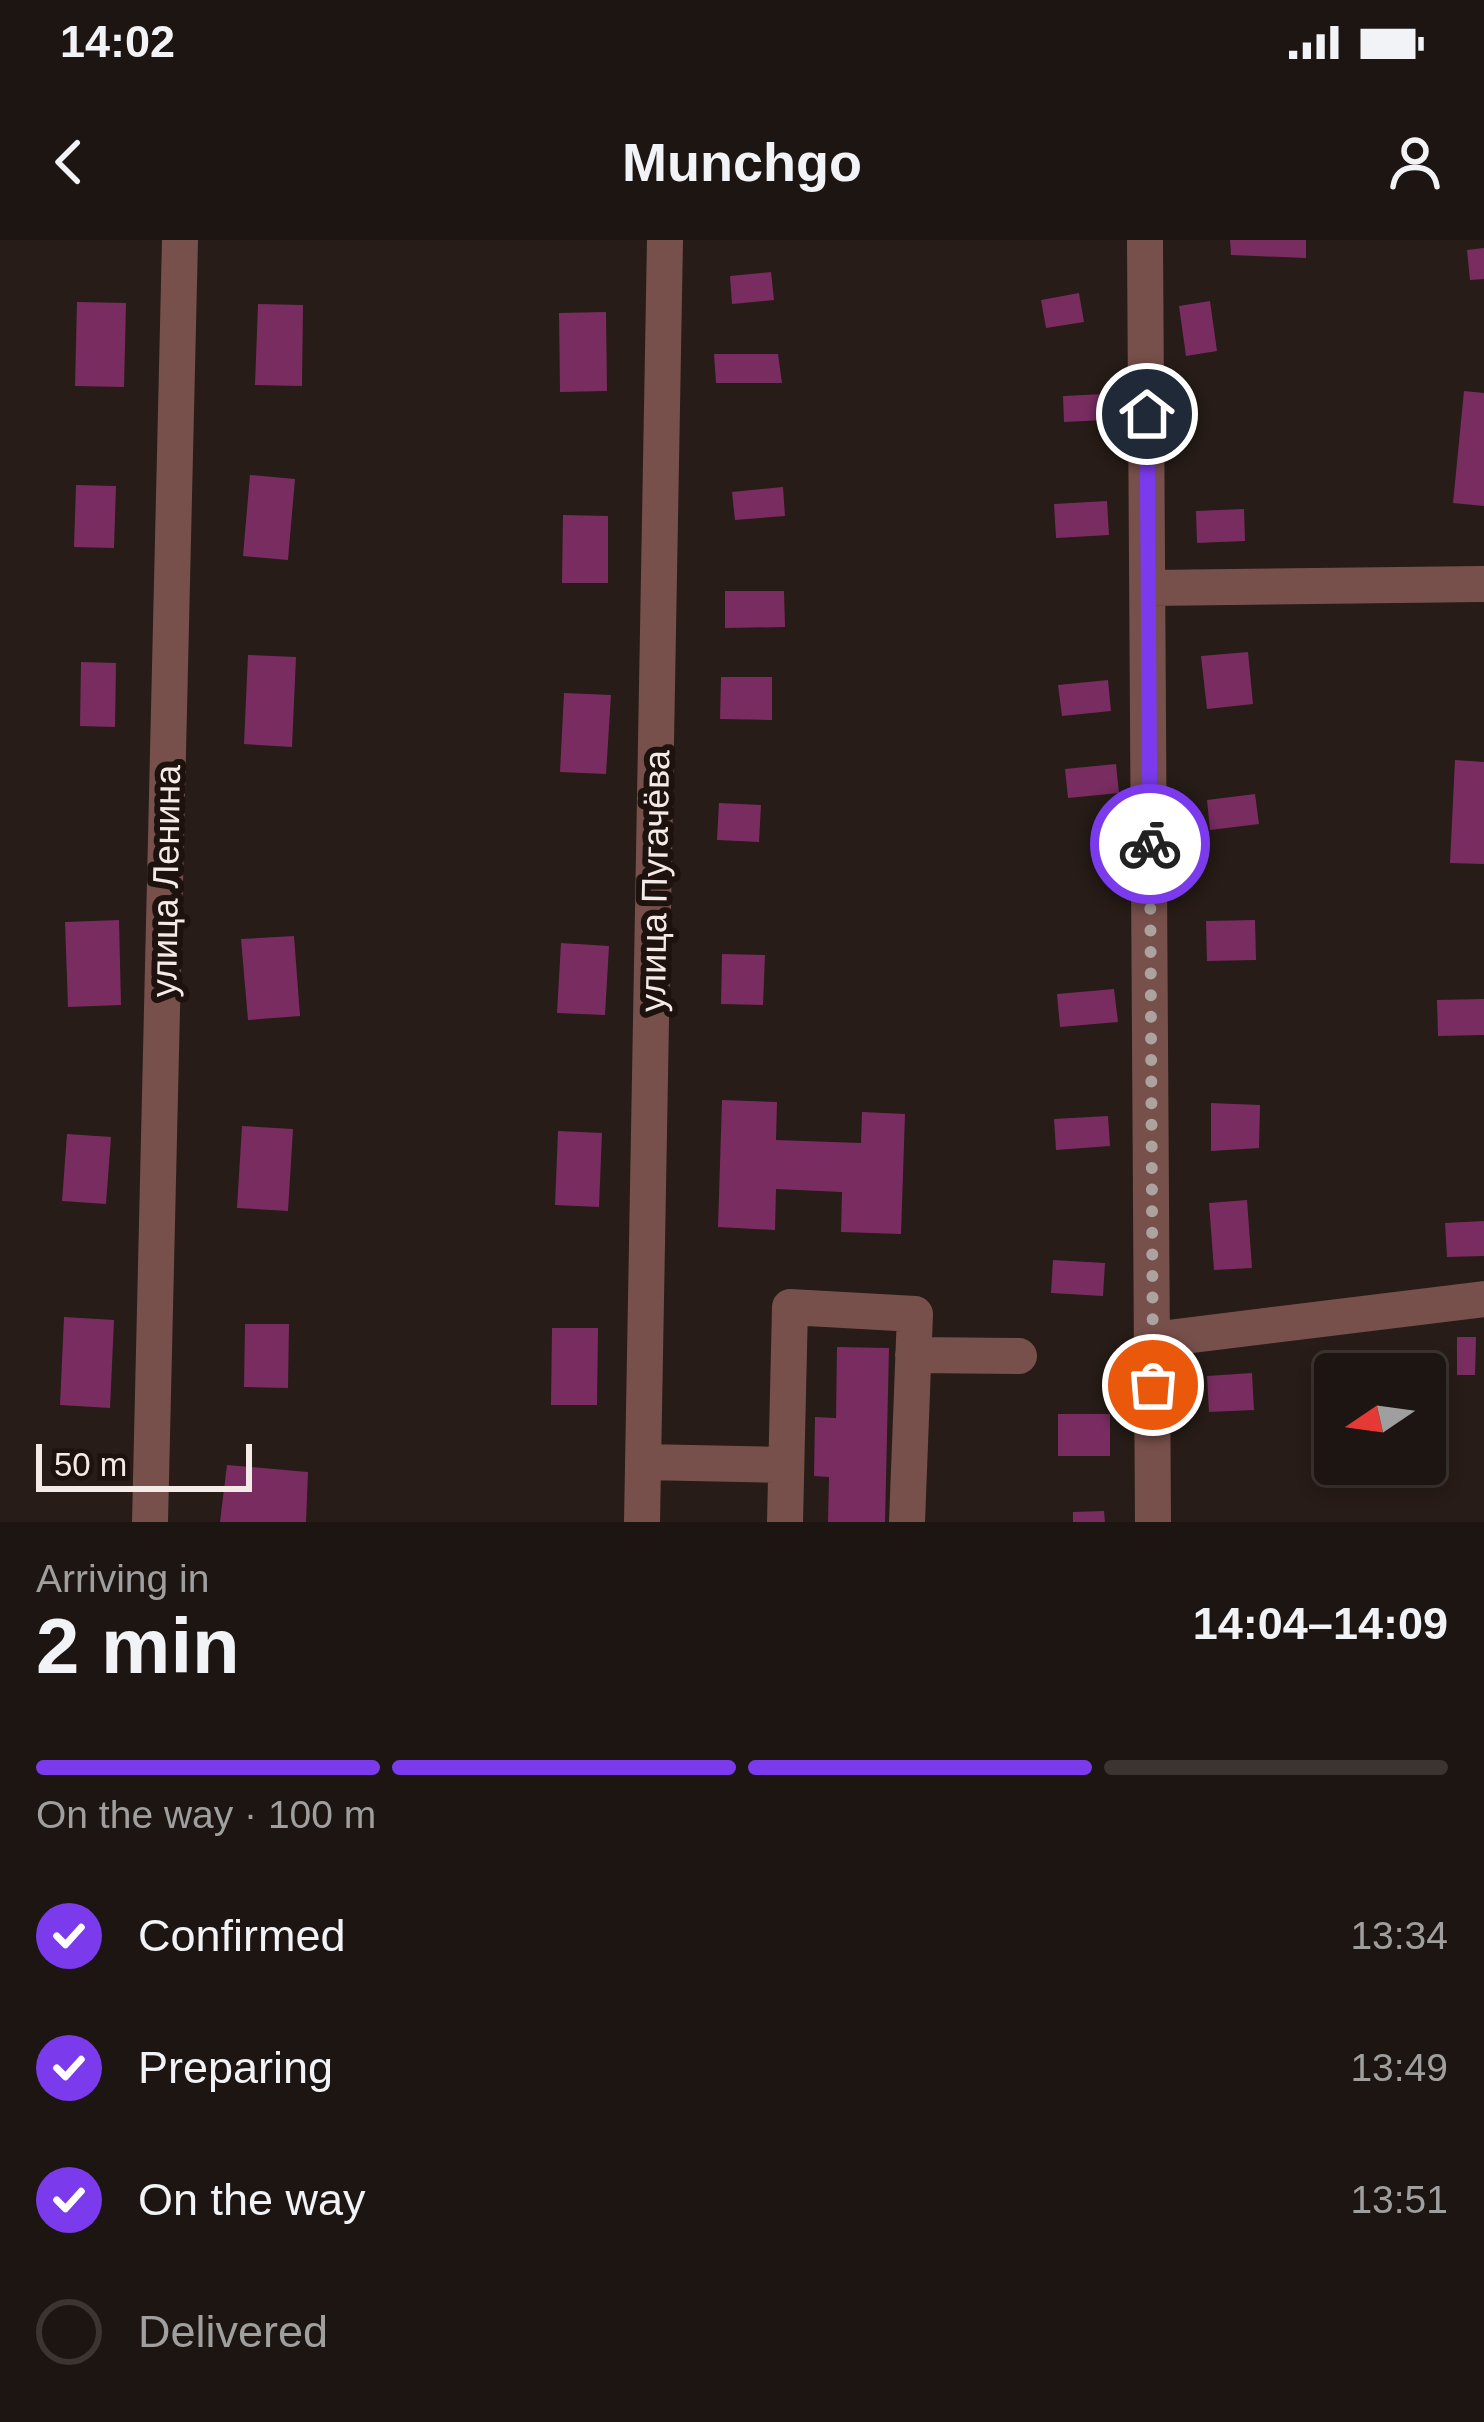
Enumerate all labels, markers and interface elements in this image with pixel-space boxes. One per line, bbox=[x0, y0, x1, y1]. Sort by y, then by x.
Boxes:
text: 14:02 bbox=[60, 16, 175, 67]
icon: back bbox=[36, 129, 102, 195]
icon: person bbox=[1382, 129, 1448, 195]
text: Munchgo bbox=[622, 132, 862, 192]
pin bbox=[1096, 363, 1198, 465]
icon: home bbox=[1114, 381, 1180, 447]
street label: улица Пугачёва bbox=[632, 749, 677, 1012]
street label: улица Ленина bbox=[143, 763, 188, 998]
courier bbox=[1090, 784, 1210, 904]
icon: bike bbox=[1117, 811, 1183, 877]
pin bbox=[1102, 1334, 1204, 1436]
icon: bag bbox=[1120, 1352, 1186, 1418]
north arrow bbox=[1314, 1353, 1446, 1485]
map controls bbox=[1314, 1353, 1446, 1485]
scale bar bbox=[36, 1438, 252, 1491]
text: 50 m bbox=[54, 1446, 127, 1483]
text: Arriving in bbox=[36, 1557, 209, 1600]
text: 14:04–14:09 bbox=[1193, 1598, 1448, 1649]
text: 2 min bbox=[36, 1602, 240, 1690]
text: On the way · 100 m bbox=[36, 1793, 376, 1836]
icon: check bbox=[36, 1903, 102, 1969]
text: Confirmed bbox=[138, 1910, 346, 1961]
text: 13:34 bbox=[1350, 1914, 1448, 1957]
icon: check bbox=[36, 2035, 102, 2101]
text: Preparing bbox=[138, 2042, 333, 2093]
text: 13:49 bbox=[1350, 2046, 1448, 2089]
icon: check bbox=[36, 2167, 102, 2233]
text: On the way bbox=[138, 2174, 366, 2225]
text: 13:51 bbox=[1350, 2178, 1448, 2221]
text: Delivered bbox=[138, 2306, 328, 2357]

